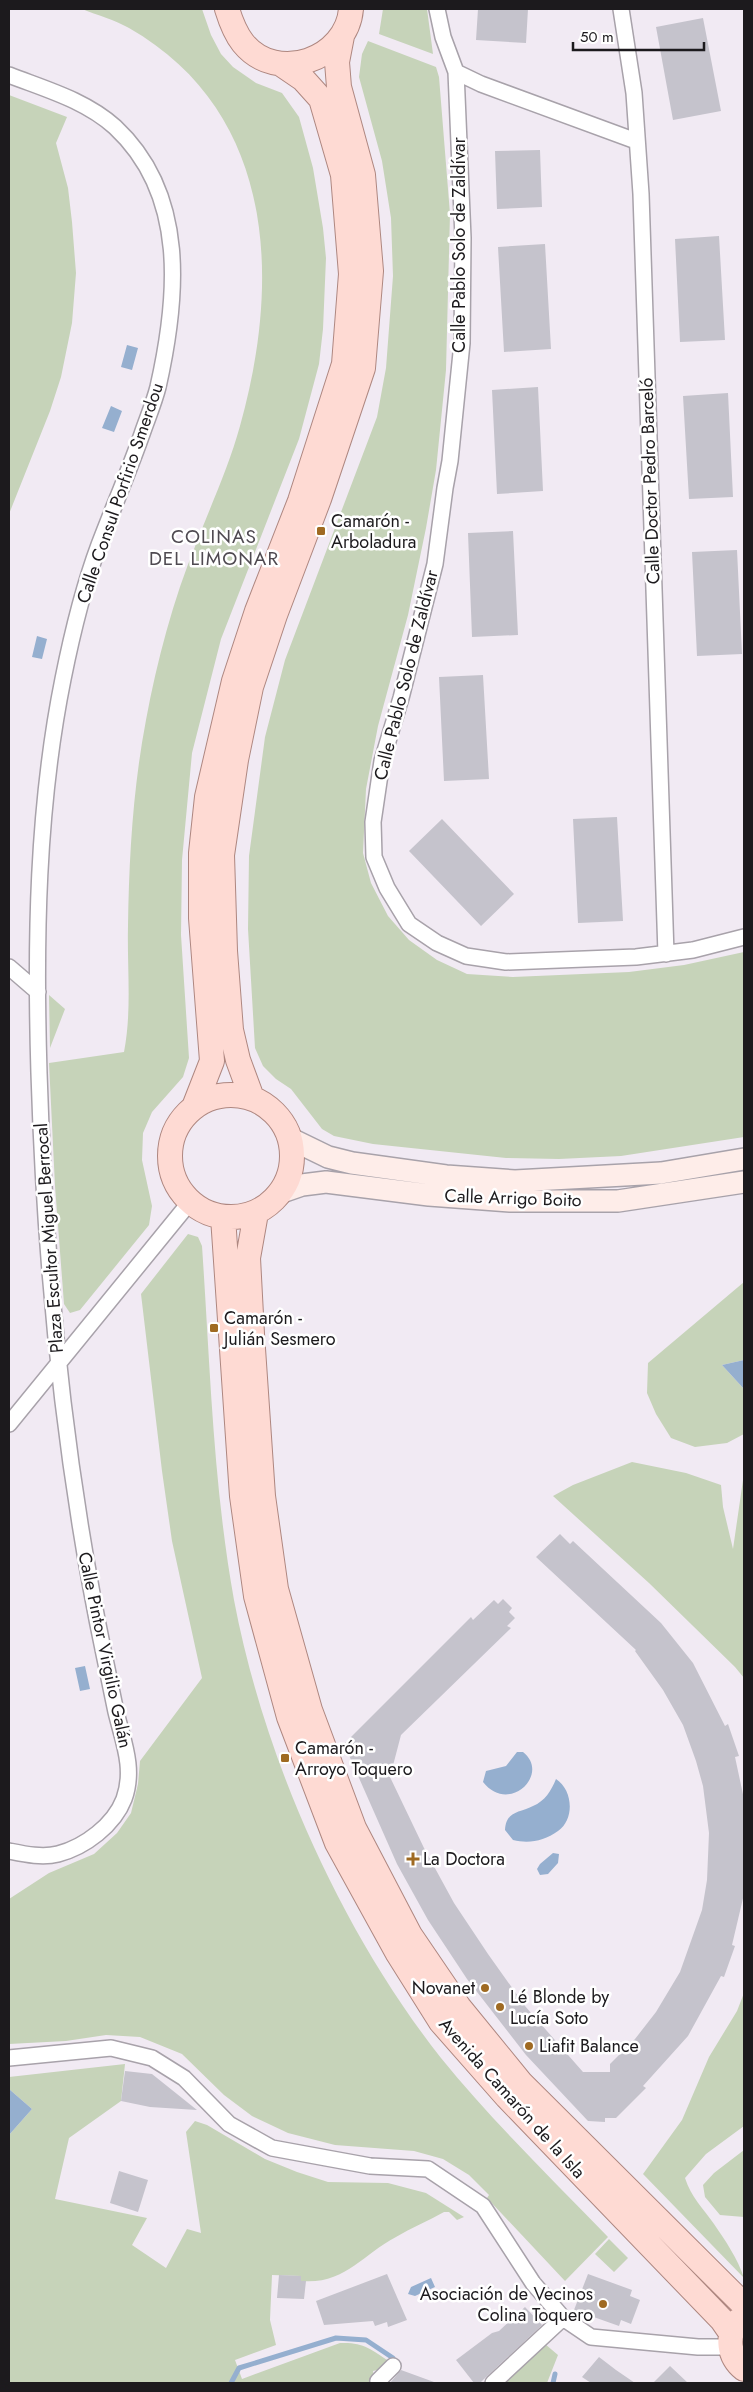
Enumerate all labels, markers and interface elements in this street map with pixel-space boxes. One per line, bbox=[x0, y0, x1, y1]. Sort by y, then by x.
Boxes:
scale bar bbox=[573, 20, 704, 52]
text: 50 m bbox=[580, 26, 614, 48]
street label: Calle Pablo Solo de Zaldívar bbox=[446, 136, 472, 353]
street label: Calle Doctor Pedro Barceló bbox=[633, 377, 667, 585]
street label: Calle Consul Porfirio Smerdou bbox=[70, 379, 170, 607]
place label: Camarón - Arboladura bbox=[331, 508, 416, 555]
district label: COLINAS DEL LIMONAR bbox=[149, 523, 279, 572]
marker: Camarón - Arboladura bbox=[315, 525, 327, 537]
street label: Calle Pablo Solo de Zaldívar bbox=[367, 566, 445, 783]
street label: Plaza Escultor Miguel Berrocal bbox=[28, 1122, 70, 1354]
street label: Calle Arrigo Boito bbox=[444, 1183, 582, 1213]
place label: Camarón - Julián Sesmero bbox=[222, 1305, 336, 1352]
marker: Camarón - Julián Sesmero bbox=[208, 1322, 220, 1334]
street label: Calle Pintor Virgilio Galán bbox=[71, 1549, 139, 1751]
place label: Camarón - Arroyo Toquero bbox=[295, 1735, 413, 1782]
marker: Camarón - Arroyo Toquero bbox=[279, 1752, 291, 1764]
place label: La Doctora bbox=[423, 1846, 505, 1872]
marker: La Doctora bbox=[407, 1853, 419, 1865]
place label: Novanet bbox=[412, 1975, 476, 2001]
marker: Novanet bbox=[479, 1982, 491, 1994]
place label: Lé Blonde by Lucía Soto bbox=[510, 1984, 609, 2031]
marker: Lé Blonde by Lucía Soto bbox=[494, 2001, 506, 2013]
street label: Avenida Camarón de la Isla bbox=[433, 2012, 591, 2184]
place label: Liafit Balance bbox=[539, 2033, 639, 2059]
marker: Liafit Balance bbox=[523, 2040, 535, 2052]
place label: Asociación de Vecinos Colina Toquero bbox=[420, 2281, 593, 2328]
marker: Asociación de Vecinos Colina Toquero bbox=[597, 2298, 609, 2310]

